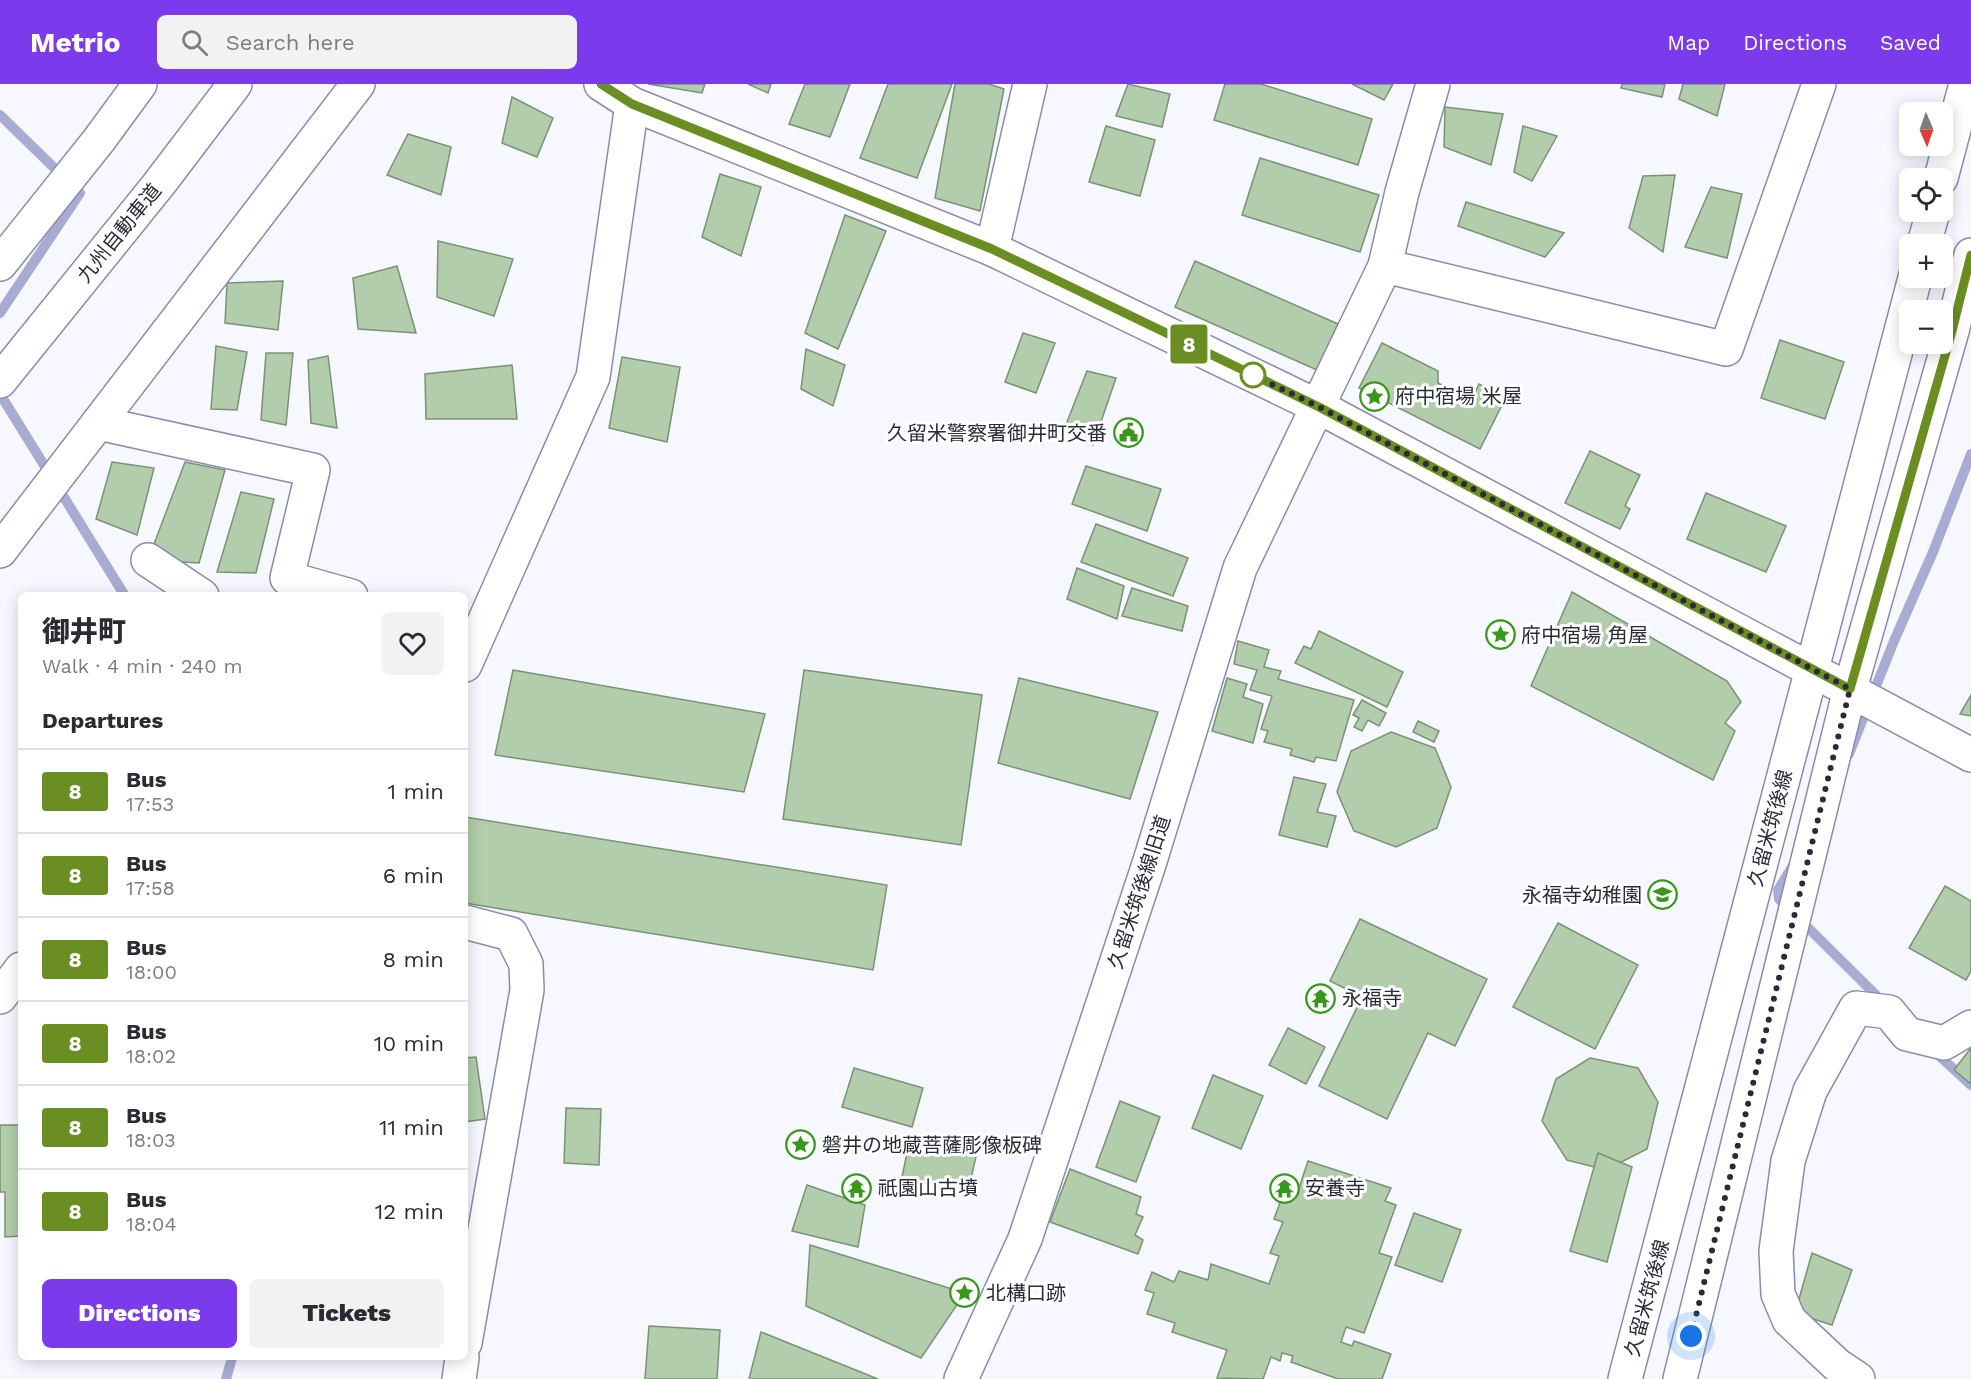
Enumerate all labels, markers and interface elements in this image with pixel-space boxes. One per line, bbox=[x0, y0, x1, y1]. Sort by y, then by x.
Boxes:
search box bbox=[157, 15, 577, 69]
text: Metrio bbox=[30, 26, 121, 59]
icon: search bbox=[178, 26, 211, 59]
text: Search here bbox=[226, 30, 355, 55]
text: Map bbox=[1667, 30, 1710, 55]
text: Directions bbox=[1743, 30, 1847, 55]
text: Saved bbox=[1880, 30, 1941, 55]
north arrow bbox=[1899, 102, 1953, 156]
map controls bbox=[1899, 102, 1953, 354]
button: locate bbox=[1899, 168, 1953, 222]
street label: 九州自動車道 bbox=[72, 179, 166, 287]
button: + bbox=[1899, 234, 1953, 288]
button: − bbox=[1899, 300, 1953, 354]
line badge: 8 bbox=[1170, 324, 1208, 364]
text: 8 bbox=[1182, 332, 1196, 357]
unlabelled marker bbox=[1240, 362, 1266, 388]
place icon: 府中宿場 米屋 bbox=[1358, 380, 1390, 412]
place label: 府中宿場 米屋 bbox=[1395, 384, 1522, 408]
public building icon: 久留米警察署御井町交番 bbox=[1112, 417, 1144, 449]
place label: 久留米警察署御井町交番 bbox=[887, 421, 1107, 445]
button: heart bbox=[381, 612, 444, 675]
text: 御井町 bbox=[42, 615, 126, 648]
place icon: 府中宿場 角屋 bbox=[1484, 619, 1516, 651]
place label: 府中宿場 角屋 bbox=[1521, 623, 1648, 647]
text: Walk · 4 min · 240 m bbox=[42, 654, 242, 678]
text: Departures bbox=[42, 708, 163, 733]
text: Bus bbox=[126, 767, 166, 792]
street label: 久留米筑後線 bbox=[1743, 767, 1797, 889]
text: 8 bbox=[68, 779, 82, 804]
text: 1 min bbox=[387, 779, 444, 804]
text: 17:53 bbox=[126, 792, 174, 816]
street label: 久留米筑後線旧道 bbox=[1103, 812, 1175, 972]
text: Bus bbox=[126, 851, 166, 876]
text: 8 bbox=[68, 863, 82, 888]
text: 6 min bbox=[383, 863, 444, 888]
text: 17:58 bbox=[126, 876, 175, 900]
school or university icon: 永福寺幼稚園 bbox=[1647, 879, 1679, 911]
place label: 永福寺幼稚園 bbox=[1522, 883, 1642, 907]
text: Bus bbox=[126, 935, 166, 960]
text: 8 bbox=[68, 947, 82, 972]
text: 8 min bbox=[383, 947, 444, 972]
text: 18:00 bbox=[126, 960, 177, 984]
temple icon: 永福寺 bbox=[1305, 982, 1337, 1014]
place label: 永福寺 bbox=[1342, 986, 1402, 1010]
text: Bus bbox=[126, 1019, 166, 1044]
text: 8 bbox=[68, 1031, 82, 1056]
text: 10 min bbox=[374, 1031, 444, 1056]
text: 18:02 bbox=[126, 1044, 176, 1068]
text: Bus bbox=[126, 1103, 166, 1128]
text: 8 bbox=[68, 1115, 82, 1140]
text: 11 min bbox=[379, 1115, 444, 1140]
text: 18:03 bbox=[126, 1128, 176, 1152]
place icon: 磐井の地蔵菩薩彫像板碑 bbox=[785, 1129, 817, 1161]
place label: 磐井の地蔵菩薩彫像板碑 bbox=[822, 1133, 1042, 1157]
temple icon: 祇園山古墳 bbox=[841, 1172, 873, 1204]
temple icon: 安養寺 bbox=[1268, 1172, 1300, 1204]
place label: 祇園山古墳 bbox=[878, 1176, 978, 1200]
place label: 安養寺 bbox=[1305, 1176, 1365, 1200]
text: Bus bbox=[126, 1187, 166, 1212]
text: 8 bbox=[68, 1199, 82, 1224]
text: 12 min bbox=[375, 1199, 444, 1224]
text: 18:04 bbox=[126, 1212, 177, 1236]
street label: 久留米筑後線 bbox=[1620, 1237, 1674, 1359]
place icon: 北構口跡 bbox=[949, 1277, 981, 1309]
button: Directions bbox=[42, 1279, 237, 1348]
button: Tickets bbox=[249, 1279, 444, 1348]
place label: 北構口跡 bbox=[986, 1281, 1066, 1305]
your location bbox=[1676, 1321, 1706, 1351]

